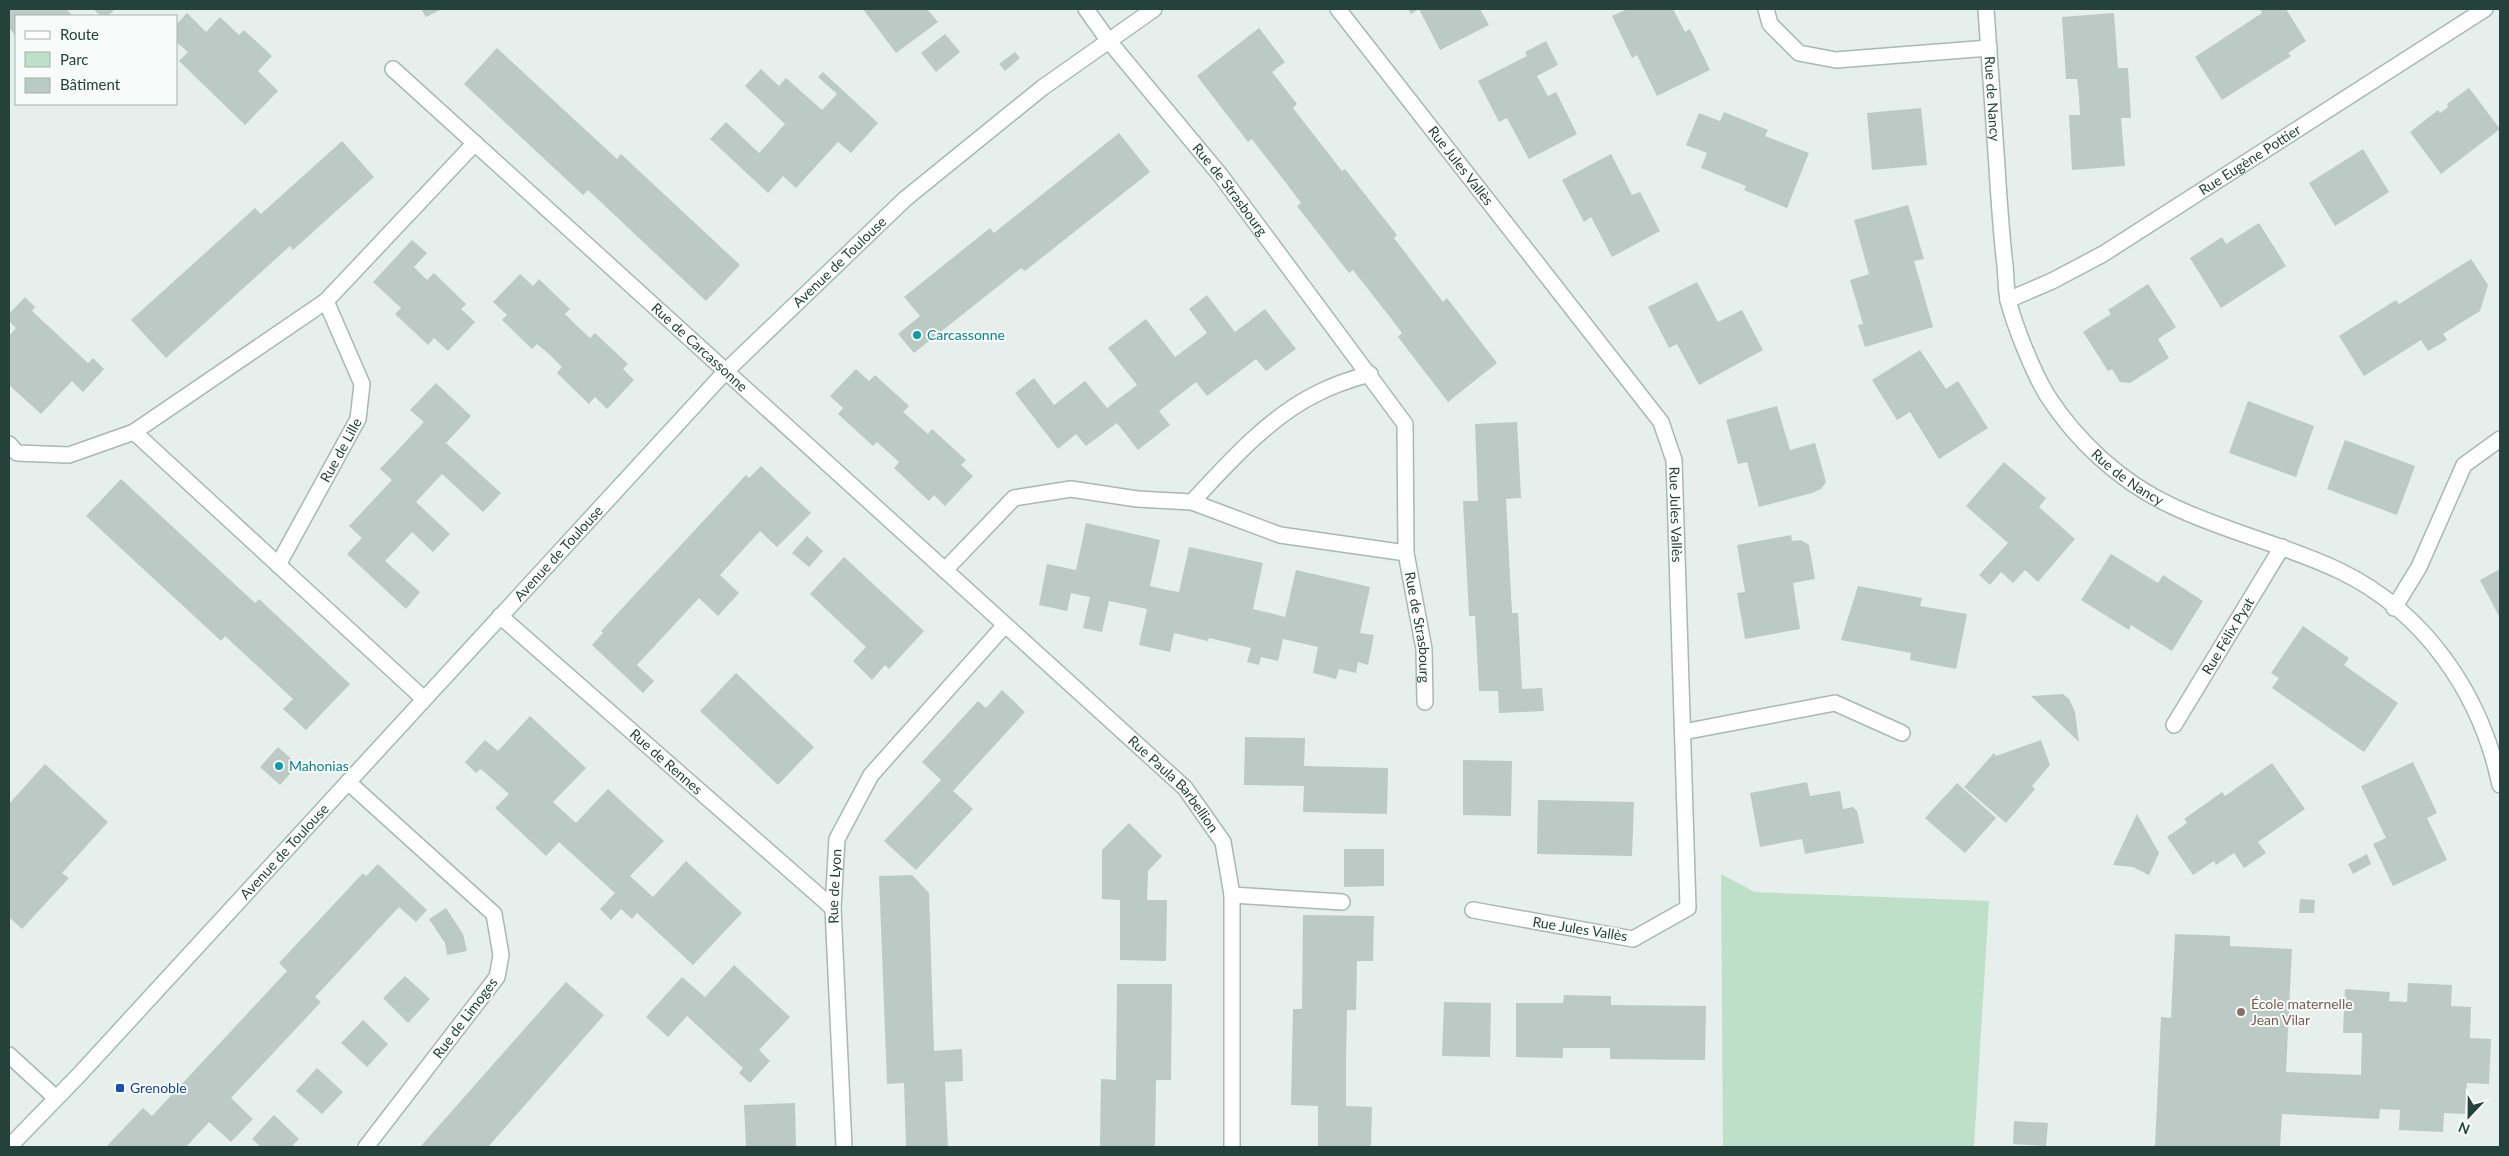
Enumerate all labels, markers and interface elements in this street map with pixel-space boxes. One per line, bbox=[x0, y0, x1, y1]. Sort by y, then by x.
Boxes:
legend bbox=[15, 15, 178, 105]
text: Route bbox=[60, 25, 99, 43]
text: Parc bbox=[60, 50, 89, 68]
street label: Rue de Nancy bbox=[1981, 56, 2004, 143]
text: Bâtiment bbox=[60, 75, 121, 93]
street label: Rue Eugène Pottier bbox=[2195, 121, 2304, 198]
street label: Rue Jules Vallès bbox=[1425, 122, 1497, 208]
street label: Rue de Strasbourg bbox=[1189, 139, 1271, 239]
street label: Avenue de Toulouse bbox=[789, 213, 890, 310]
street label: Rue de Carcassonne bbox=[648, 299, 751, 395]
place label: Carcassonne bbox=[927, 326, 1005, 343]
marker: Carcassonne bbox=[911, 329, 923, 341]
street label: Rue de Lille bbox=[316, 415, 365, 485]
street label: Rue de Nancy bbox=[2088, 445, 2167, 509]
street label: Rue Jules Vallès bbox=[1666, 466, 1686, 563]
street label: Avenue de Toulouse bbox=[510, 502, 606, 604]
street label: Rue de Strasbourg bbox=[1402, 570, 1434, 683]
street label: Rue Félix Pyat bbox=[2198, 594, 2257, 677]
street label: Rue de Rennes bbox=[627, 725, 706, 798]
street label: Rue Paula Barbellion bbox=[1125, 732, 1223, 835]
place label: Mahonias bbox=[289, 757, 349, 774]
marker: Mahonias bbox=[273, 760, 285, 772]
street label: Avenue de Toulouse bbox=[236, 800, 332, 902]
street label: Rue de Lyon bbox=[824, 848, 844, 924]
street label: Rue Jules Vallès bbox=[1531, 913, 1629, 944]
street label: Rue de Limoges bbox=[429, 974, 500, 1061]
place label: École maternelle Jean Vilar bbox=[2251, 995, 2353, 1028]
marker: École maternelle Jean Vilar bbox=[2235, 1006, 2247, 1018]
place label: Grenoble bbox=[130, 1079, 187, 1096]
marker: Grenoble bbox=[114, 1082, 126, 1094]
north arrow bbox=[2444, 1091, 2494, 1141]
text: N bbox=[2456, 1119, 2472, 1138]

